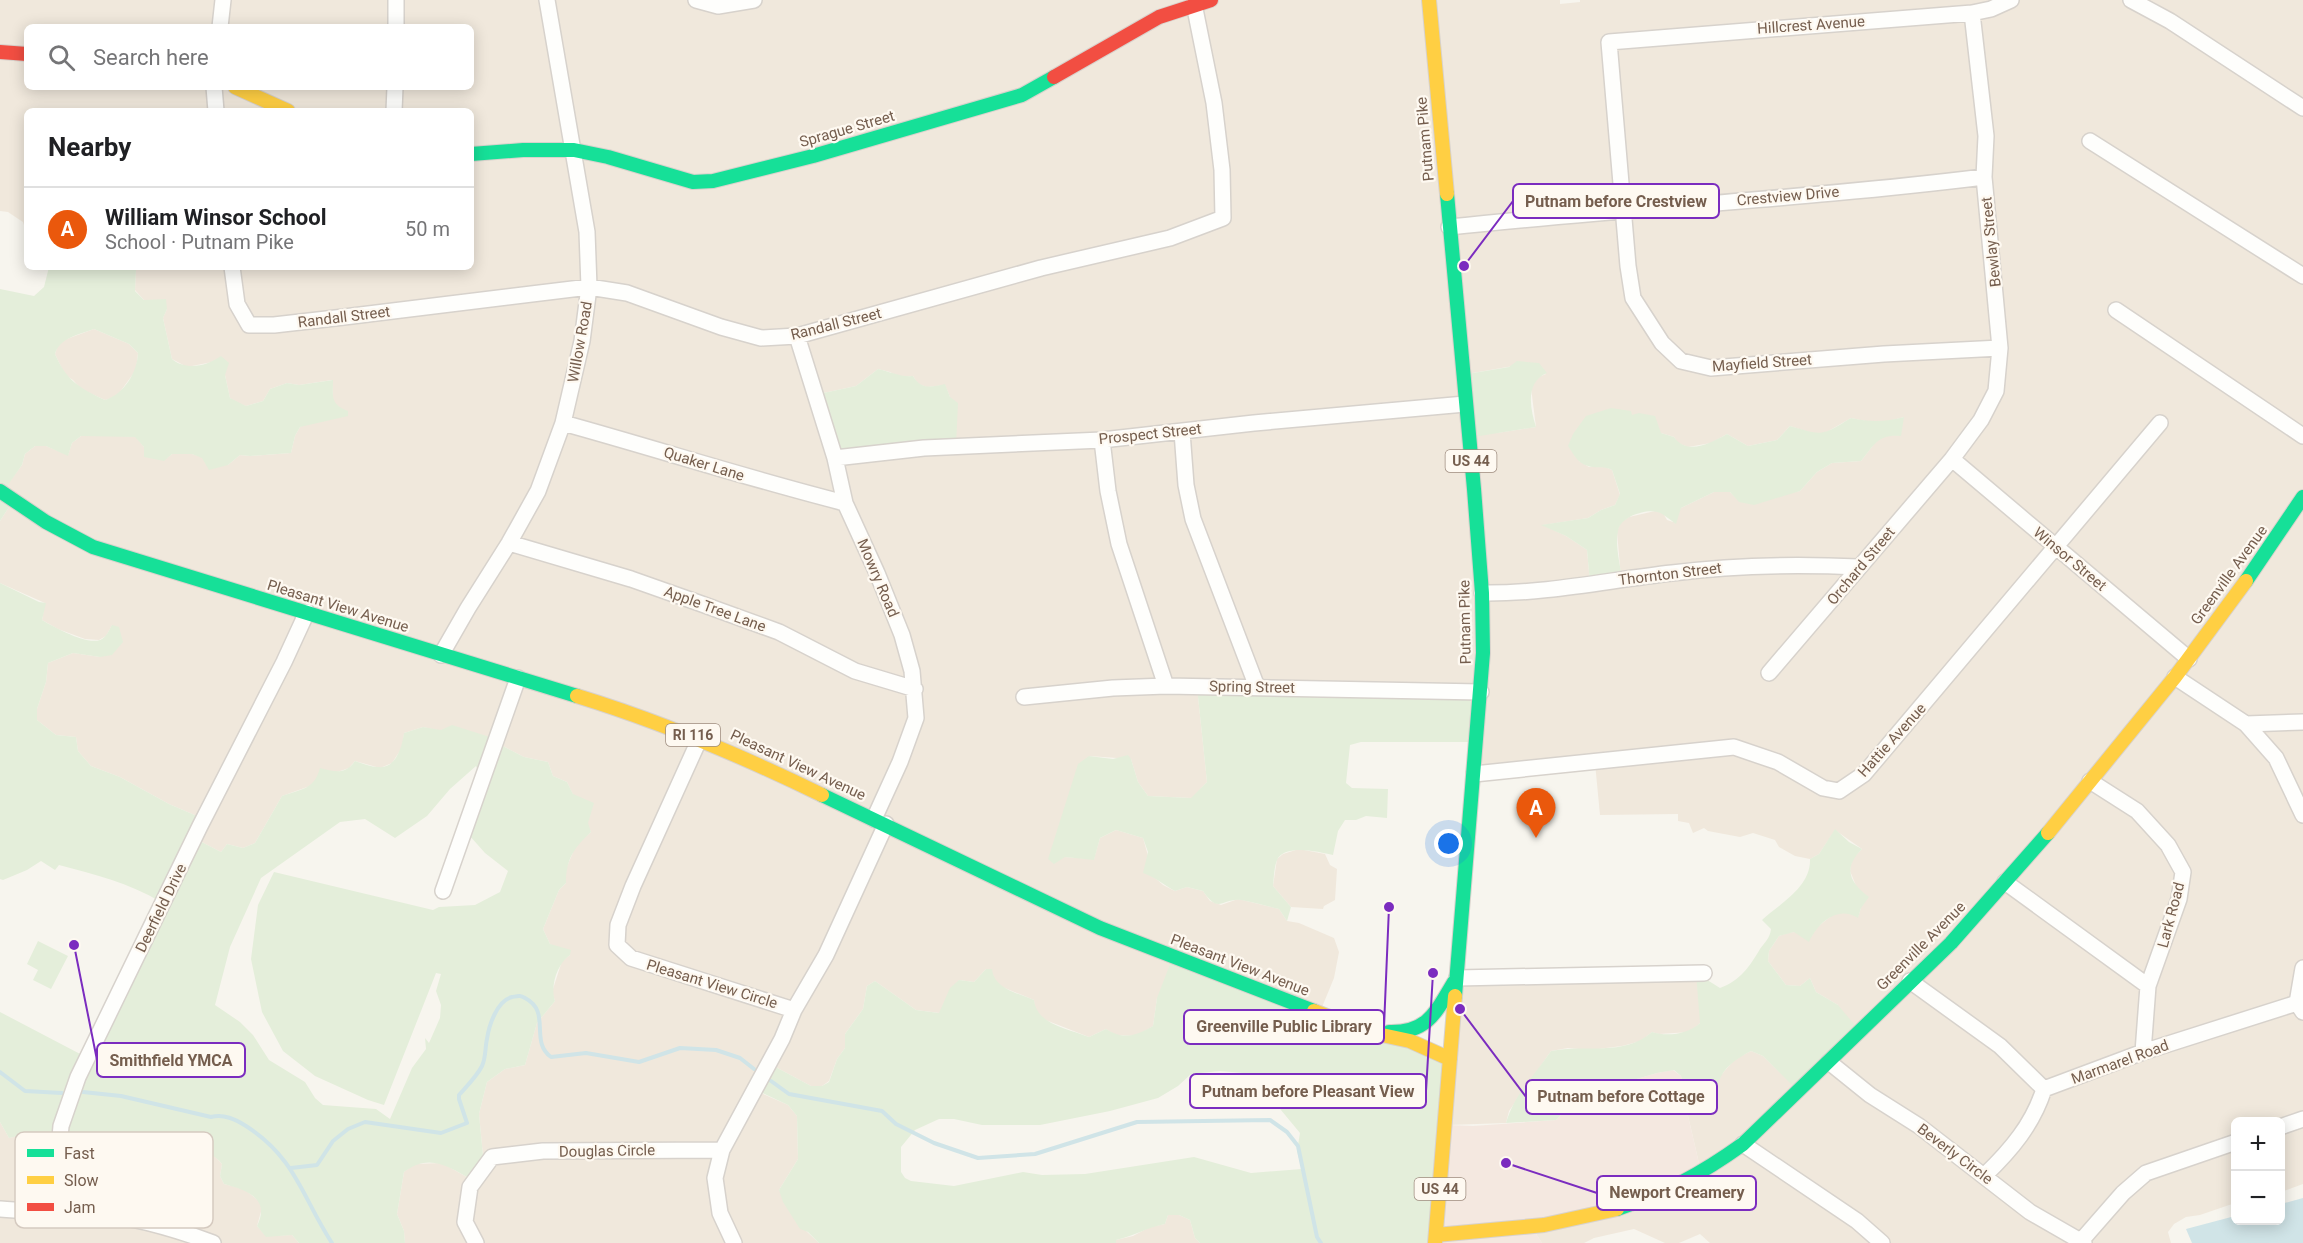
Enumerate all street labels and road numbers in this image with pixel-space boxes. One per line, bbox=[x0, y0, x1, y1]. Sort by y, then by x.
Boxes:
street label: Hillcrest Avenue bbox=[1757, 12, 1865, 38]
street label: Putnam Pike bbox=[1412, 96, 1438, 182]
street label: Sprague Street bbox=[797, 107, 897, 151]
street label: Crestview Drive bbox=[1736, 183, 1840, 209]
street label: Bewlay Street bbox=[1977, 196, 2005, 288]
street label: Willow Road bbox=[564, 300, 596, 384]
street label: Randall Street bbox=[297, 302, 391, 332]
street label: Randall Street bbox=[789, 304, 883, 344]
street label: Mayfield Street bbox=[1712, 351, 1813, 375]
street label: Prospect Street bbox=[1098, 420, 1202, 448]
street label: Quaker Lane bbox=[661, 443, 747, 485]
road number: US 44 bbox=[1446, 450, 1496, 472]
street label: Greenville Avenue bbox=[2187, 522, 2271, 628]
street label: Orchard Street bbox=[1823, 523, 1899, 609]
street label: Winsor Street bbox=[2030, 523, 2110, 595]
street label: Mowry Road bbox=[853, 536, 903, 620]
street label: Thornton Street bbox=[1617, 559, 1723, 589]
street label: Pleasant View Avenue bbox=[265, 576, 411, 636]
street label: Putnam Pike bbox=[1455, 580, 1475, 664]
street label: Apple Tree Lane bbox=[662, 582, 768, 636]
street label: Spring Street bbox=[1209, 677, 1295, 697]
street label: Hattie Avenue bbox=[1854, 699, 1930, 781]
road number: RI 116 bbox=[666, 724, 720, 746]
street label: Pleasant View Avenue bbox=[727, 726, 869, 804]
street label: Deerfield Drive bbox=[132, 861, 190, 955]
street label: Lark Road bbox=[2154, 880, 2188, 950]
street label: Greenville Avenue bbox=[1873, 898, 1969, 994]
street label: Pleasant View Avenue bbox=[1168, 930, 1312, 1000]
street label: Pleasant View Circle bbox=[644, 956, 780, 1012]
street label: Marmarel Road bbox=[2069, 1036, 2171, 1088]
street label: Beverly Circle bbox=[1914, 1120, 1996, 1188]
street label: Douglas Circle bbox=[559, 1141, 655, 1161]
road number: US 44 bbox=[1414, 1178, 1466, 1200]

